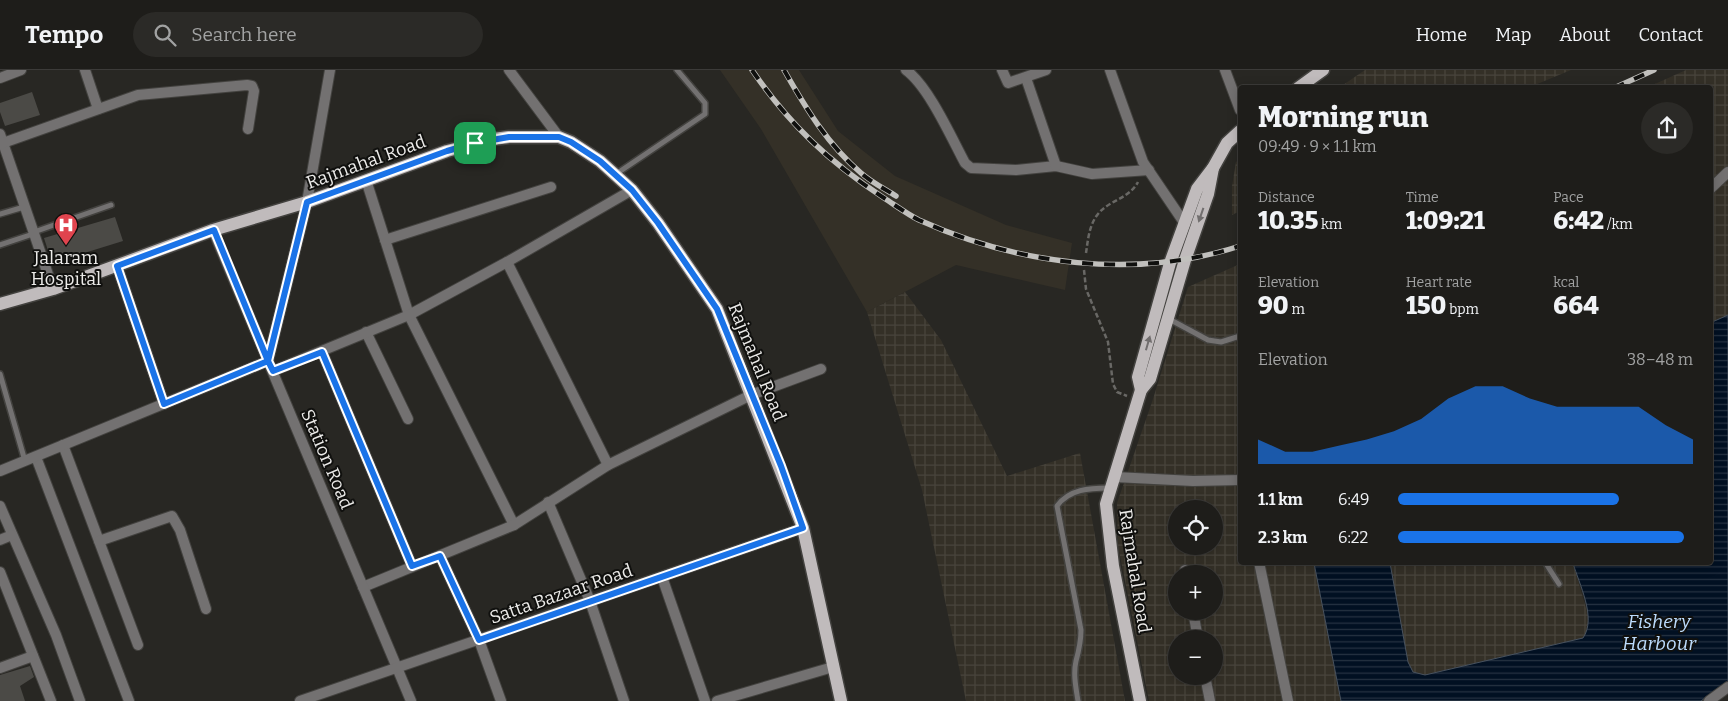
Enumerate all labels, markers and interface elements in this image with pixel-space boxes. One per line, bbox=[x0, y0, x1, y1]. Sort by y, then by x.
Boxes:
search box bbox=[133, 12, 483, 57]
text: Tempo bbox=[25, 21, 103, 49]
icon: search bbox=[151, 21, 179, 49]
text: Search here bbox=[191, 23, 297, 46]
text: Home bbox=[1416, 24, 1467, 46]
text: Map bbox=[1495, 24, 1531, 46]
text: About bbox=[1559, 24, 1610, 46]
text: Contact bbox=[1638, 24, 1703, 46]
text: Morning run bbox=[1258, 101, 1428, 134]
button: share bbox=[1641, 102, 1693, 154]
pin bbox=[454, 122, 496, 164]
icon: arrive bbox=[461, 129, 489, 157]
street label: Rajmahal Road bbox=[303, 130, 429, 194]
text: 09:49 · 9 × 1.1 km bbox=[1258, 137, 1377, 156]
text: Distance bbox=[1258, 189, 1315, 206]
text: Time bbox=[1406, 189, 1439, 206]
text: Pace bbox=[1553, 189, 1584, 206]
text: 10.35 bbox=[1258, 206, 1318, 236]
text: 1:09:21 bbox=[1406, 206, 1485, 236]
text: 6:42 bbox=[1553, 206, 1604, 236]
one-way arrow bbox=[1197, 208, 1205, 223]
hospital icon: Jalaram Hospital bbox=[53, 212, 79, 246]
text: km bbox=[1318, 216, 1342, 233]
text: /km bbox=[1604, 216, 1633, 233]
place label: Jalaram Hospital bbox=[31, 247, 101, 290]
text: Elevation bbox=[1258, 274, 1319, 291]
text: Heart rate bbox=[1406, 274, 1472, 291]
text: kcal bbox=[1553, 274, 1579, 291]
text: 90 bbox=[1258, 291, 1289, 321]
text: 150 bbox=[1406, 291, 1446, 321]
text: 664 bbox=[1553, 291, 1599, 321]
street label: Rajmahal Road bbox=[723, 300, 791, 425]
text: m bbox=[1289, 301, 1305, 318]
text: bpm bbox=[1446, 301, 1479, 318]
one-way arrow bbox=[1144, 335, 1152, 350]
text: Elevation bbox=[1258, 350, 1328, 369]
text: 38–48 m bbox=[1627, 350, 1693, 369]
street label: Station Road bbox=[296, 406, 358, 513]
text: 1.1 km bbox=[1258, 490, 1303, 509]
text: 6:49 bbox=[1338, 490, 1370, 509]
map controls bbox=[1168, 500, 1223, 685]
button: locate bbox=[1168, 500, 1223, 555]
street label: Rajmahal Road bbox=[1114, 507, 1156, 635]
text: 2.3 km bbox=[1258, 528, 1307, 547]
text: 6:22 bbox=[1338, 528, 1368, 547]
street label: Satta Bazaar Road bbox=[487, 559, 636, 629]
button: + bbox=[1168, 565, 1223, 620]
water label: Fishery Harbour bbox=[1622, 610, 1697, 655]
button: − bbox=[1168, 630, 1223, 685]

